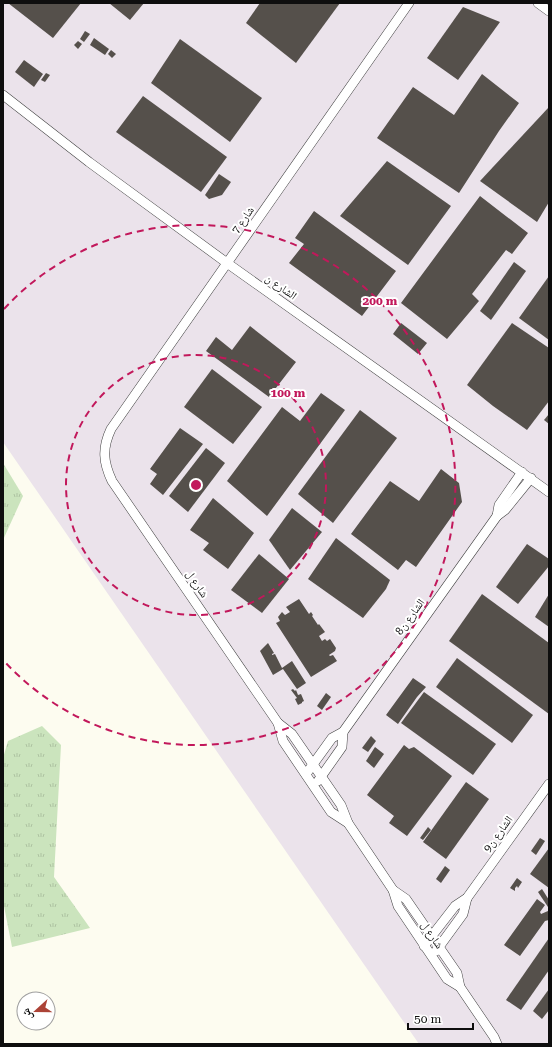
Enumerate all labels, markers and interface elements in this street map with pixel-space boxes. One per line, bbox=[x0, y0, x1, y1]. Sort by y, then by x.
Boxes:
street label: شارع 7 bbox=[229, 204, 257, 236]
street label: الشارع ن bbox=[263, 272, 299, 302]
text: 200 m bbox=[363, 294, 398, 308]
text: 100 m bbox=[271, 386, 306, 400]
centre of rings bbox=[189, 478, 203, 492]
street label: شارع ل bbox=[183, 568, 211, 600]
street label: الشارع ن8 bbox=[393, 596, 427, 638]
street label: الشارع ن9 bbox=[481, 813, 515, 855]
street label: شارع ل bbox=[418, 919, 446, 951]
north arrow bbox=[16, 991, 56, 1031]
scale bar bbox=[408, 1005, 473, 1031]
text: ش bbox=[19, 1006, 36, 1022]
text: 50 m bbox=[414, 1012, 441, 1026]

